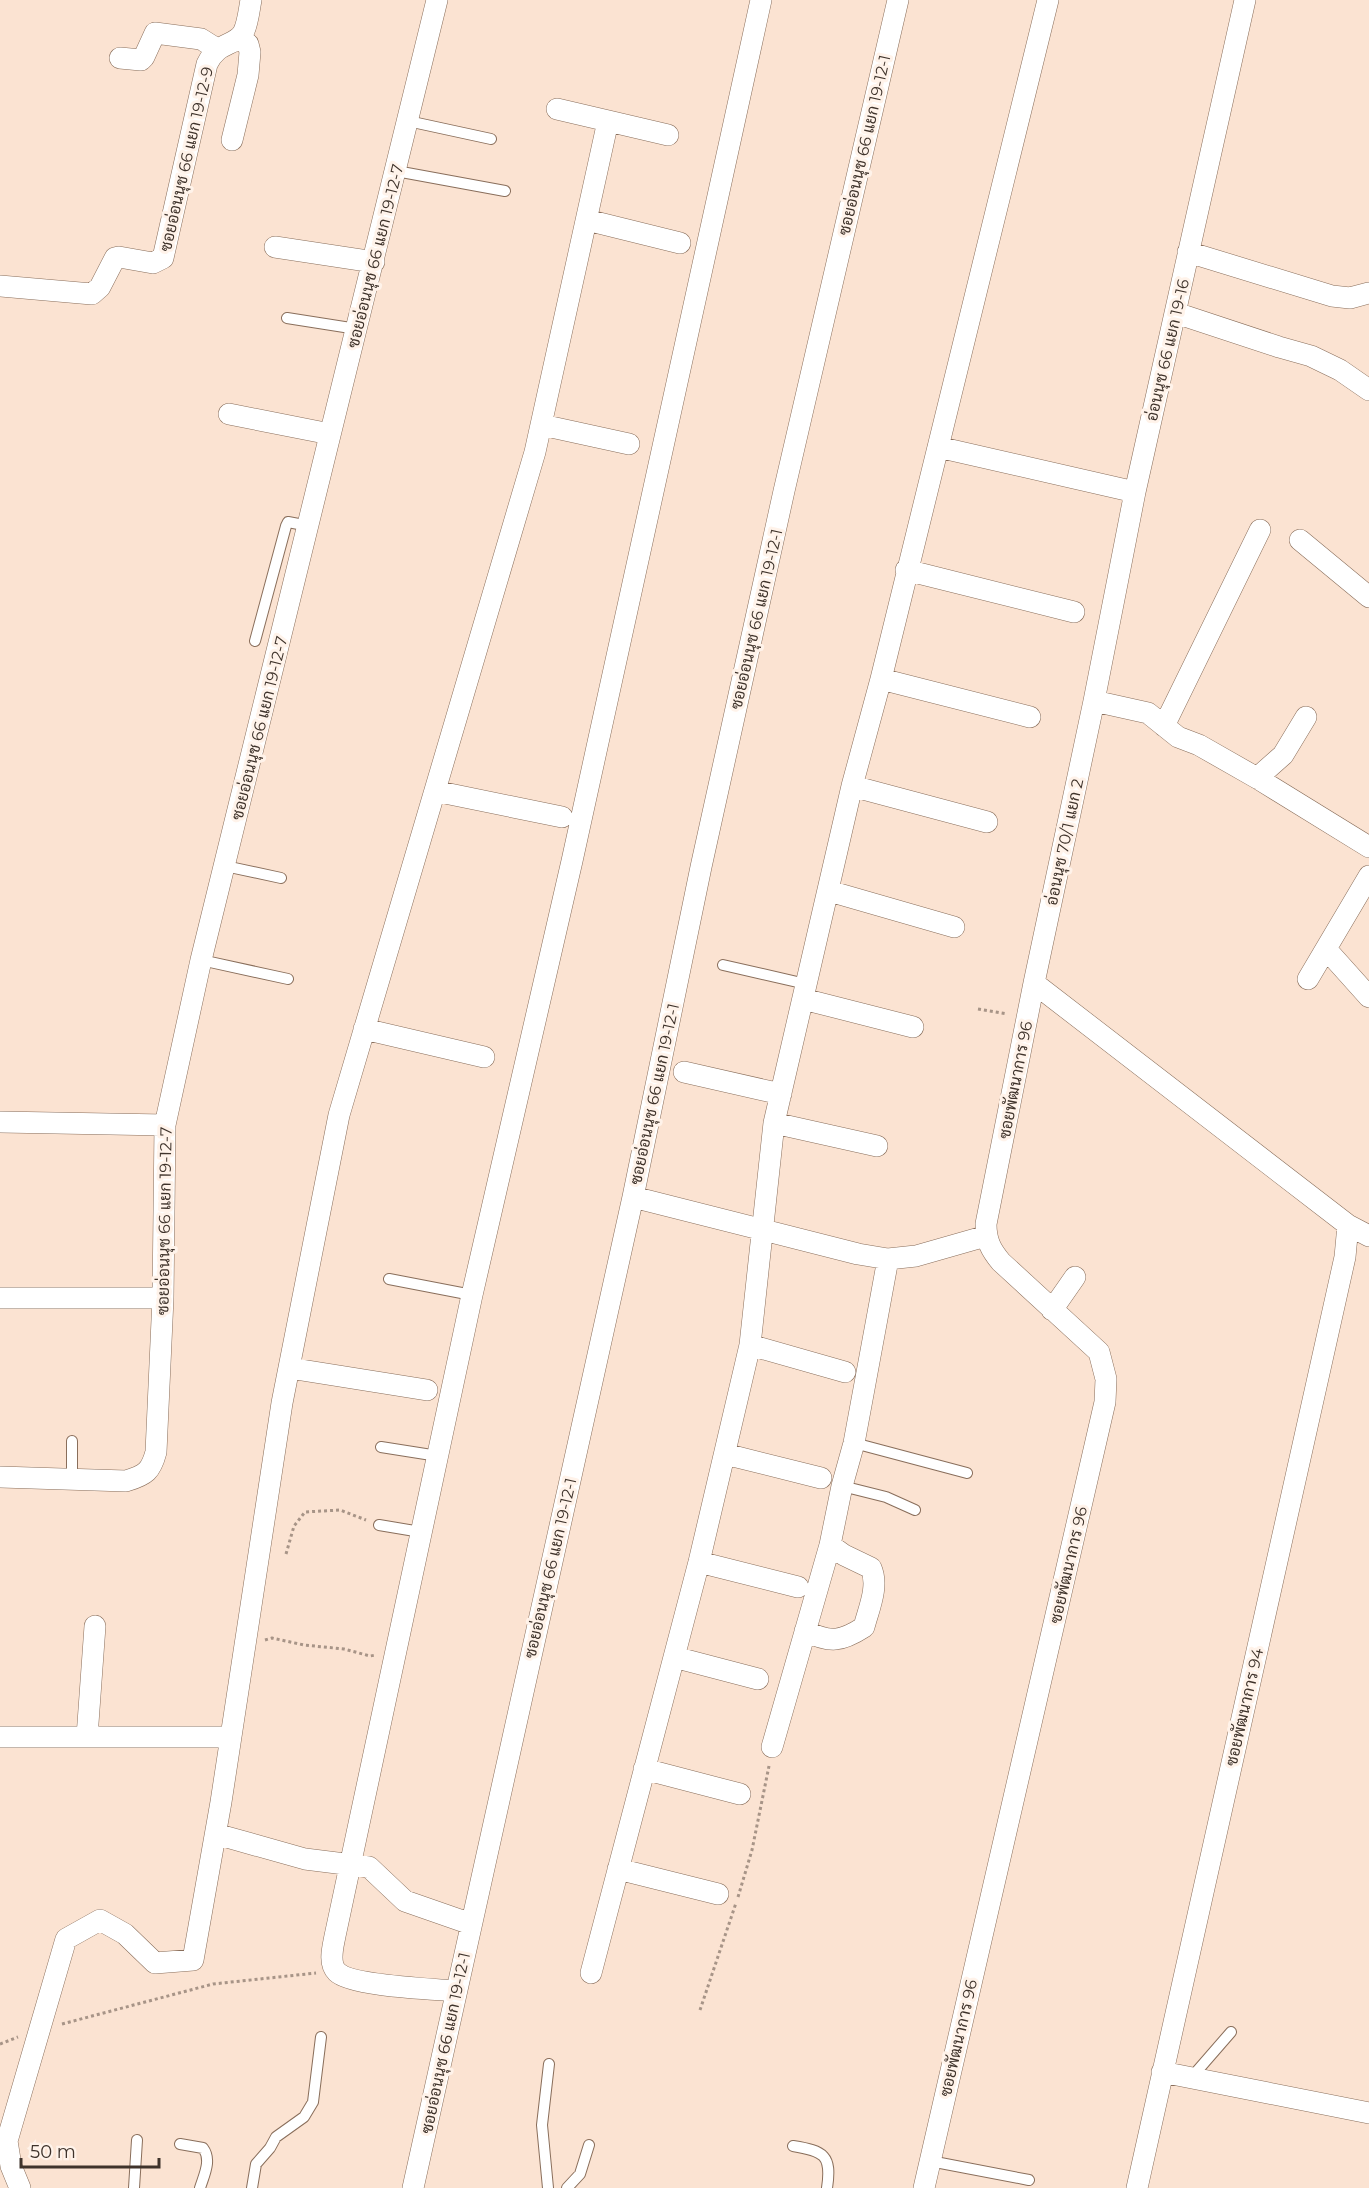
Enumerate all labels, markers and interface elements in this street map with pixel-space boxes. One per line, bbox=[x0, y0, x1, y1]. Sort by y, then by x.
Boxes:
street label: ซอยอ่อนนุช 66 แยก 19-12-1 bbox=[833, 53, 896, 238]
street label: ซอยอ่อนนุช 66 แยก 19-12-9 bbox=[155, 65, 219, 254]
street label: ซอยอ่อนนุช 66 แยก 19-12-7 bbox=[342, 162, 409, 350]
street label: อ่อนนุช 66 แยก 19-16 bbox=[1141, 277, 1195, 424]
street label: ซอยอ่อนนุช 66 แยก 19-12-1 bbox=[725, 527, 788, 712]
street label: ซอยอ่อนนุช 66 แยก 19-12-7 bbox=[226, 634, 293, 822]
street label: อ่อนนุช 70/1 แยก 2 bbox=[1041, 777, 1089, 908]
street label: ซอยอ่อนนุช 66 แยก 19-12-1 bbox=[625, 1002, 685, 1187]
street label: ซอยพัฒนาการ 96 bbox=[994, 1019, 1036, 1141]
street label: ซอยอ่อนนุช 66 แยก 19-12-7 bbox=[152, 1127, 178, 1315]
street label: ซอยอ่อนนุช 66 แยก 19-12-1 bbox=[519, 1476, 582, 1661]
street label: ซอยพัฒนาการ 96 bbox=[1045, 1504, 1091, 1626]
street label: ซอยพัฒนาการ 94 bbox=[1221, 1646, 1267, 1768]
street label: ซอยอ่อนนุช 66 แยก 19-12-1 bbox=[416, 1951, 476, 2136]
street label: ซอยพัฒนาการ 96 bbox=[935, 1977, 981, 2099]
scale bar bbox=[21, 2131, 159, 2169]
text: 50 m bbox=[30, 2141, 76, 2163]

